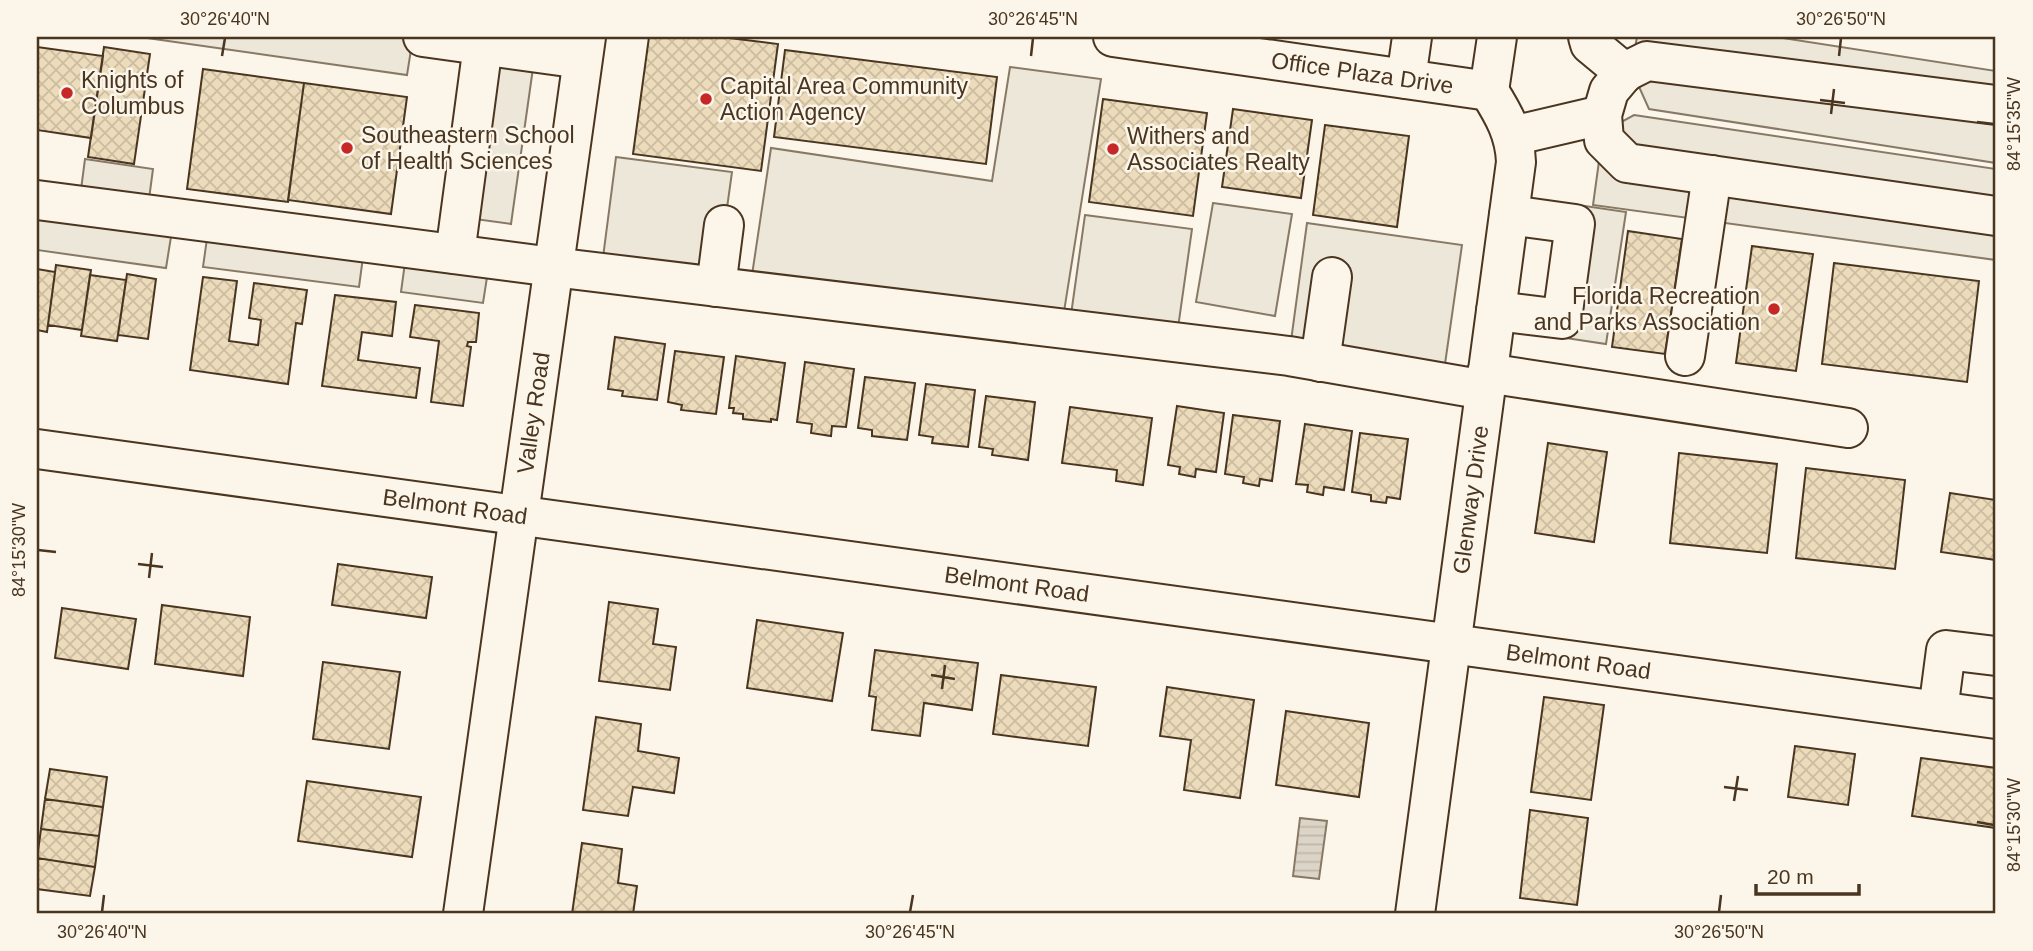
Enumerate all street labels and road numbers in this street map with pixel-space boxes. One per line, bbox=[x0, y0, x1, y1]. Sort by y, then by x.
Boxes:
street label: Office Plaza Drive bbox=[1270, 47, 1455, 99]
street label: Valley Road bbox=[512, 350, 555, 475]
street label: Glenway Drive bbox=[1448, 424, 1493, 576]
street label: Belmont Road bbox=[381, 484, 529, 529]
street label: Belmont Road bbox=[943, 561, 1091, 607]
street label: Belmont Road bbox=[1504, 639, 1652, 684]

